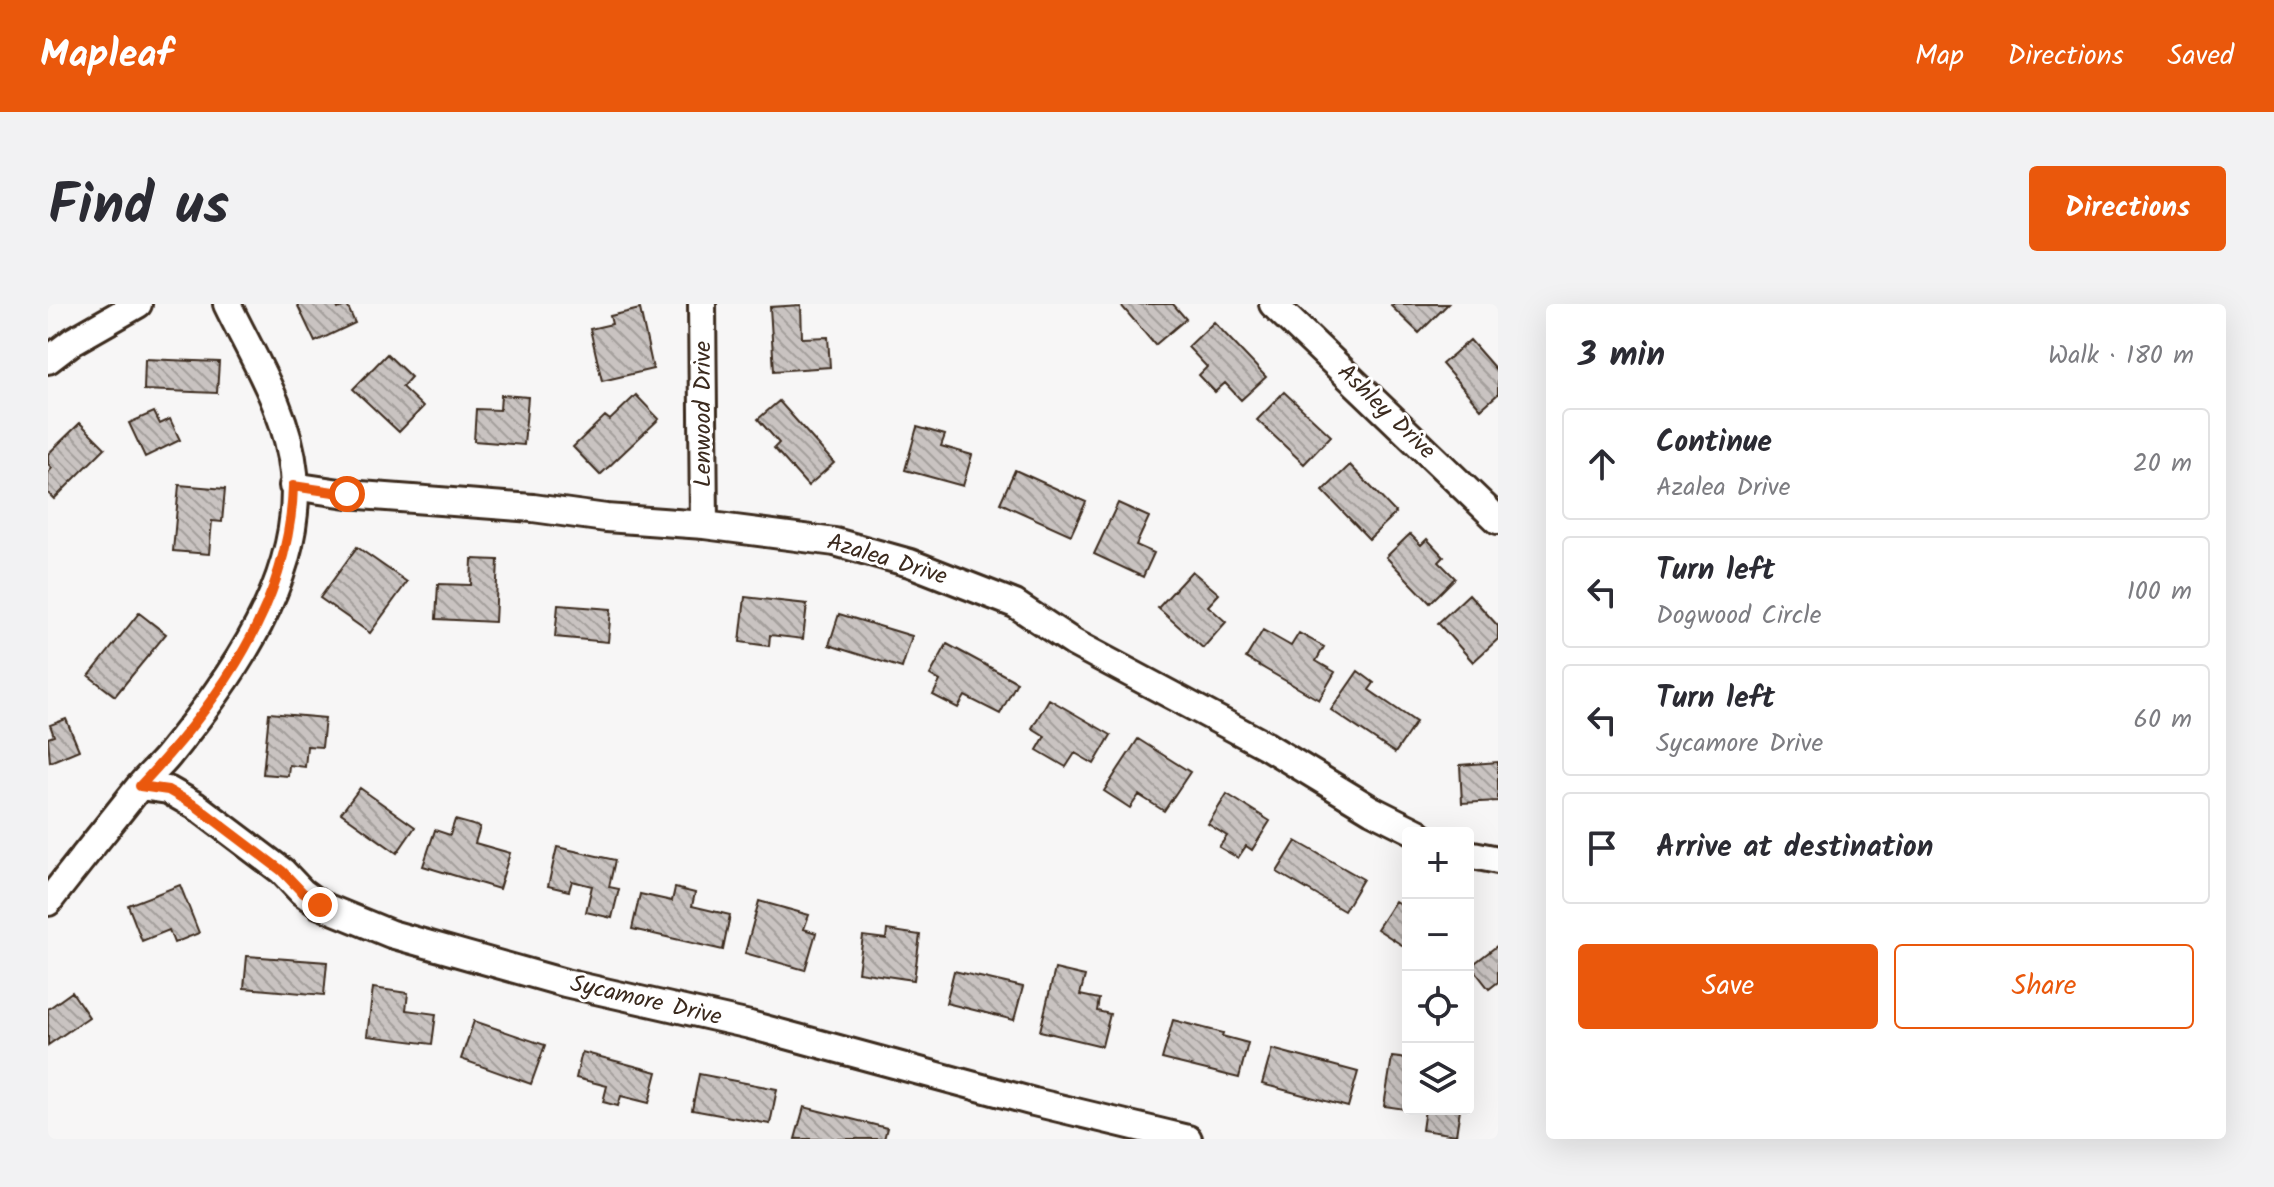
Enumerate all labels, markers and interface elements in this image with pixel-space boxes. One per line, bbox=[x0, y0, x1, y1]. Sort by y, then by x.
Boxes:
text: Mapleaf bbox=[40, 26, 173, 86]
text: Map bbox=[1915, 34, 1964, 79]
text: Directions bbox=[2008, 34, 2124, 79]
text: Saved bbox=[2168, 34, 2234, 79]
text: Find us bbox=[48, 163, 229, 253]
button: Directions bbox=[2029, 166, 2226, 251]
text: 3 min bbox=[1578, 329, 1665, 383]
text: Walk · 180 m bbox=[2048, 335, 2194, 377]
street label: Lenwood Drive bbox=[684, 341, 723, 487]
street label: Ashley Drive bbox=[1327, 354, 1445, 470]
text: Continue bbox=[1656, 419, 1772, 467]
icon: ahead bbox=[1580, 442, 1624, 486]
text: 20 m bbox=[2133, 443, 2192, 485]
text: Azalea Drive bbox=[1656, 467, 1790, 509]
route start bbox=[329, 476, 365, 512]
street label: Azalea Drive bbox=[822, 523, 952, 597]
text: Turn left bbox=[1656, 547, 1775, 595]
icon: left bbox=[1580, 570, 1624, 614]
text: 100 m bbox=[2127, 571, 2192, 613]
text: Dogwood Circle bbox=[1656, 595, 1821, 637]
text: Turn left bbox=[1656, 675, 1775, 723]
icon: left bbox=[1580, 698, 1624, 742]
text: 60 m bbox=[2133, 699, 2192, 741]
text: Sycamore Drive bbox=[1656, 723, 1823, 765]
text: Arrive at destination bbox=[1656, 824, 1933, 872]
icon: arrive bbox=[1580, 826, 1624, 870]
map controls bbox=[1402, 827, 1474, 1115]
button: + bbox=[1402, 827, 1474, 899]
route end bbox=[302, 887, 338, 923]
button: − bbox=[1402, 899, 1474, 971]
button: Save bbox=[1578, 944, 1878, 1029]
button: Share bbox=[1894, 944, 2194, 1029]
street label: Sycamore Drive bbox=[566, 965, 726, 1037]
button: locate bbox=[1402, 971, 1474, 1043]
button: layers bbox=[1402, 1043, 1474, 1115]

